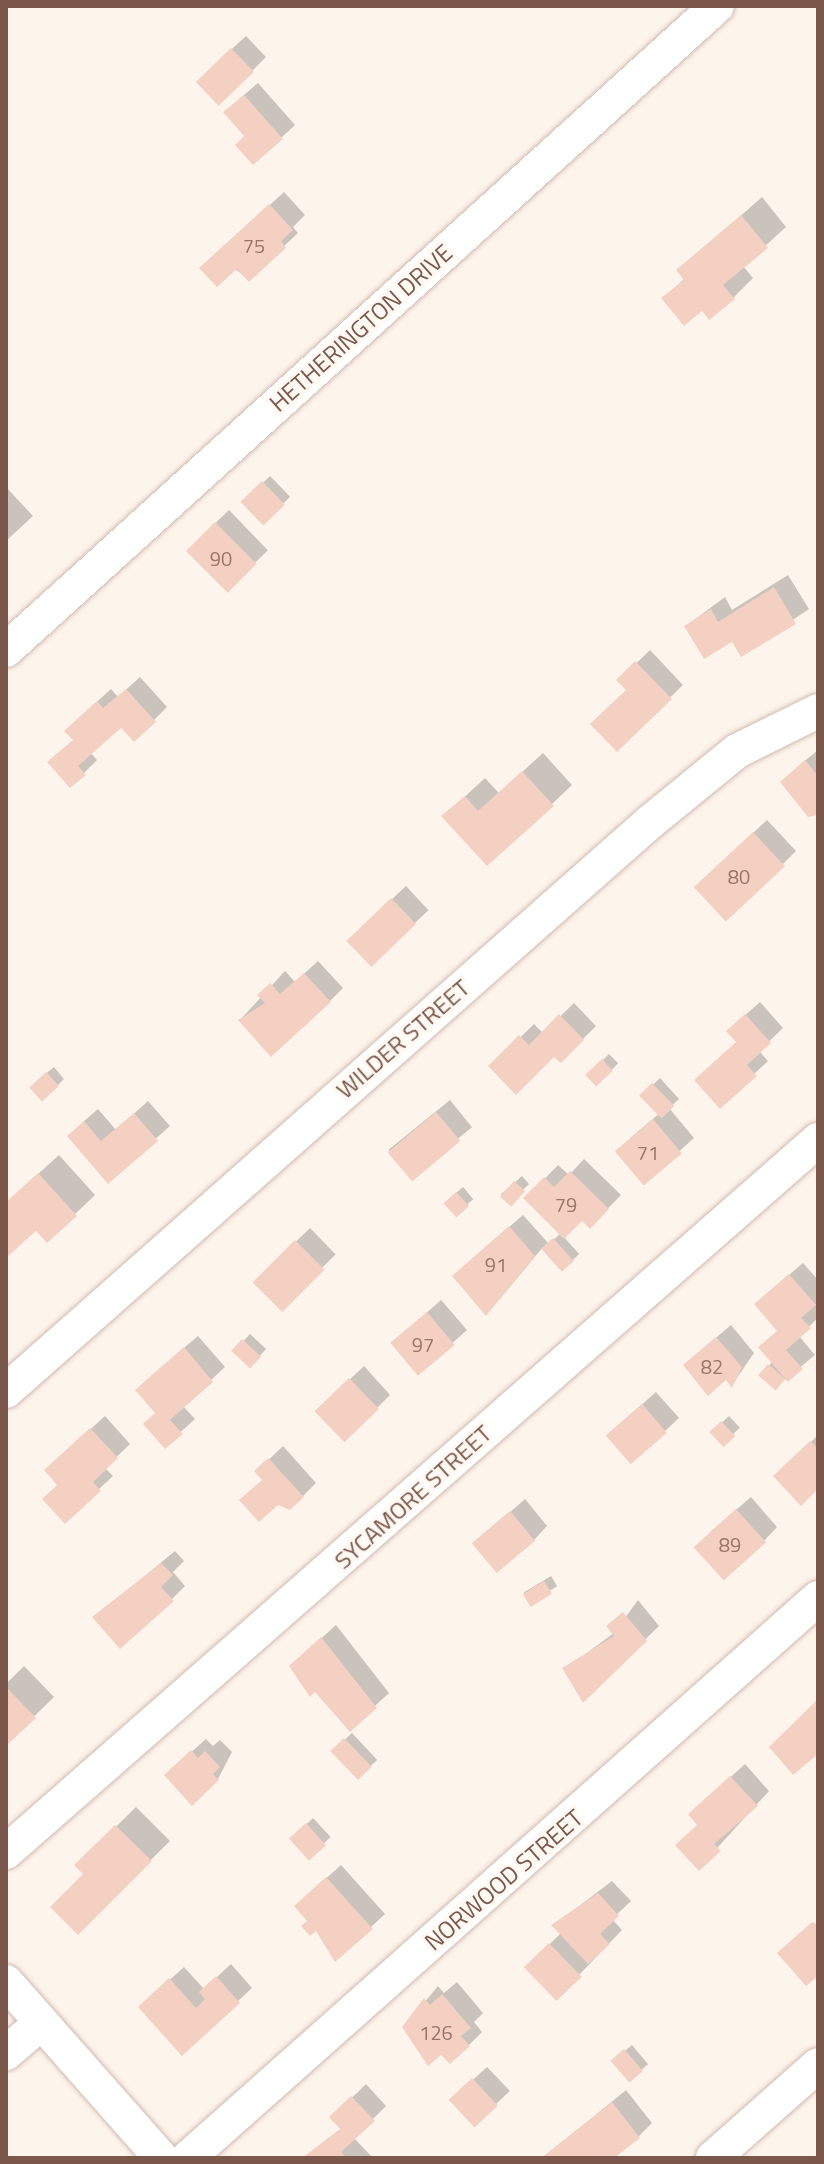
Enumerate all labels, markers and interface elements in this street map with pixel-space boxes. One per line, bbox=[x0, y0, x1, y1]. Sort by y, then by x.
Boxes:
house number: 75 bbox=[243, 233, 265, 257]
street label: HETHERINGTON DRIVE bbox=[264, 238, 458, 418]
house number: 90 bbox=[210, 546, 232, 570]
house number: 80 bbox=[728, 864, 750, 888]
street label: WILDER STREET bbox=[331, 973, 475, 1105]
house number: 71 bbox=[637, 1140, 659, 1164]
house number: 79 bbox=[555, 1192, 577, 1216]
house number: 91 bbox=[485, 1252, 507, 1276]
house number: 97 bbox=[412, 1332, 434, 1356]
house number: 82 bbox=[701, 1354, 723, 1378]
street label: SYCAMORE STREET bbox=[329, 1419, 497, 1575]
house number: 89 bbox=[719, 1532, 741, 1556]
street label: NORWOOD STREET bbox=[419, 1803, 589, 1957]
house number: 126 bbox=[419, 2020, 453, 2044]

